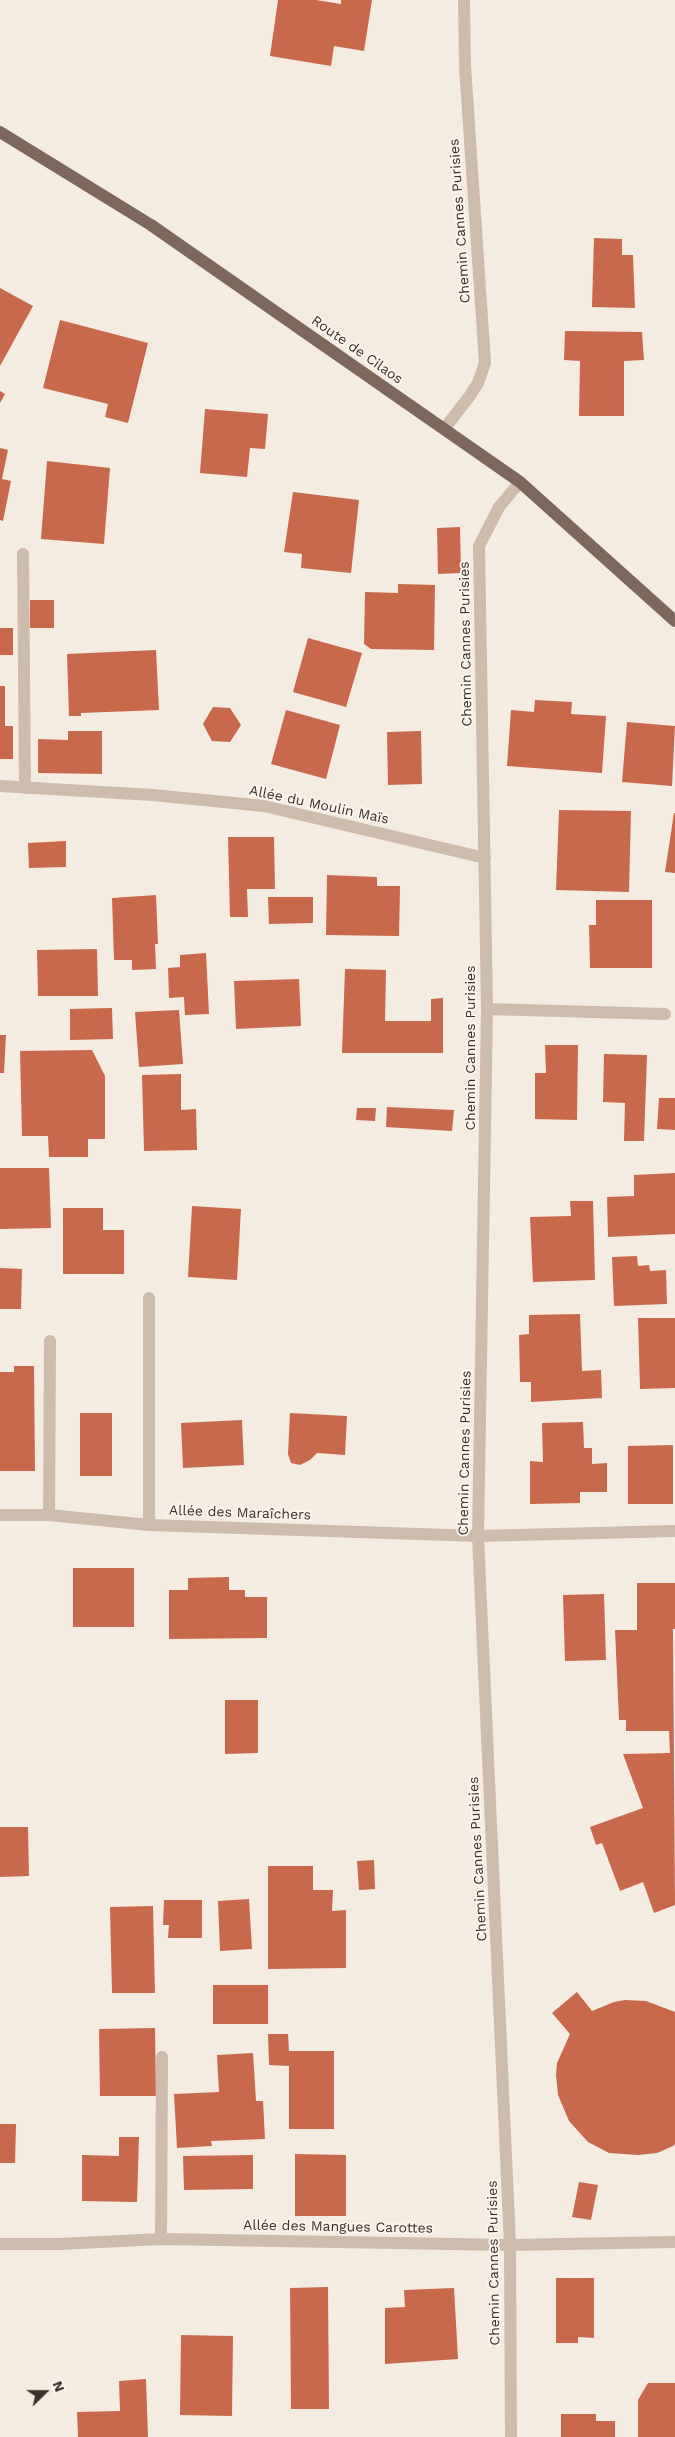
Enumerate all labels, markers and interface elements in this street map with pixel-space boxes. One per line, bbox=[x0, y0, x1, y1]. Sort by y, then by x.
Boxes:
street label: Chemin Cannes Purisies bbox=[446, 138, 474, 304]
street label: Route de Cilaos bbox=[308, 312, 406, 388]
street label: Chemin Cannes Purisies bbox=[456, 561, 476, 727]
street label: Allée du Moulin Maïs bbox=[248, 782, 390, 828]
street label: Chemin Cannes Purisies bbox=[463, 965, 479, 1131]
street label: Chemin Cannes Purisies bbox=[455, 1370, 475, 1536]
street label: Allée des Maraîchers bbox=[169, 1502, 311, 1524]
street label: Chemin Cannes Purisies bbox=[465, 1776, 491, 1942]
street label: Chemin Cannes Purisies bbox=[484, 2180, 504, 2346]
street label: Allée des Mangues Carottes bbox=[243, 2217, 433, 2237]
north arrow bbox=[20, 2367, 70, 2417]
text: N bbox=[50, 2379, 68, 2394]

